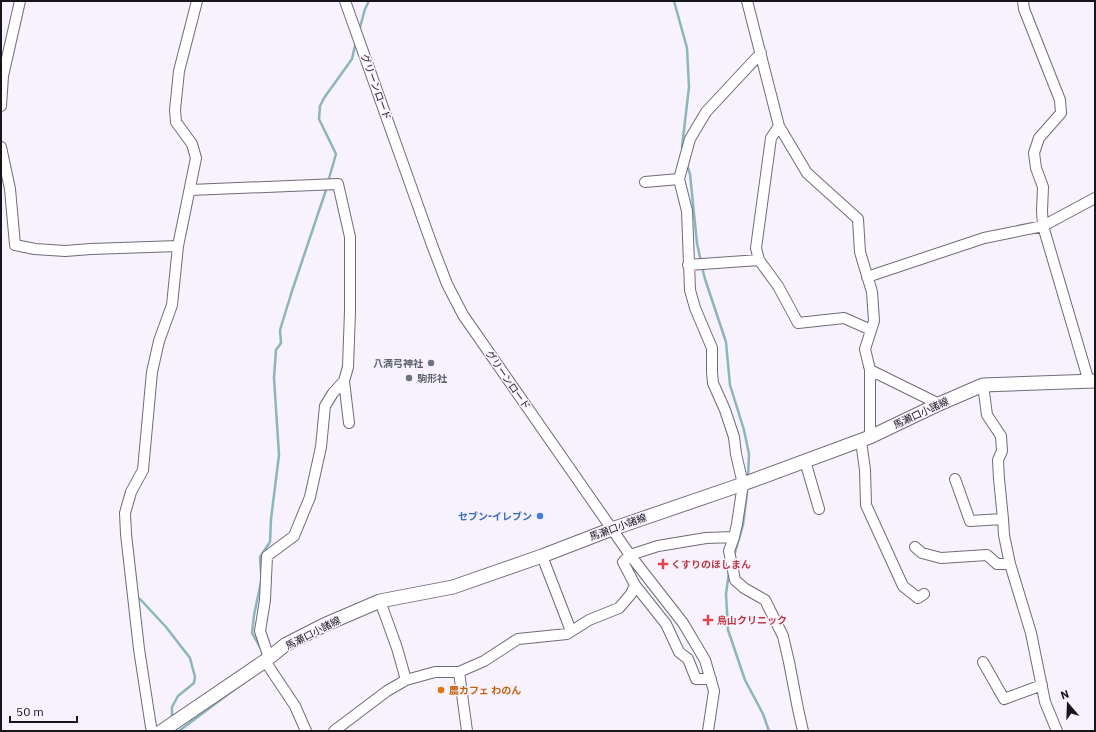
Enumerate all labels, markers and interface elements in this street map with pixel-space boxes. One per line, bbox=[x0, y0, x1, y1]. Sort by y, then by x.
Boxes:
street label: グリーンロード bbox=[358, 52, 394, 122]
street label: グリーンロード bbox=[483, 348, 533, 412]
place label: 八満弓神社 bbox=[373, 357, 424, 370]
marker: 八満弓神社 bbox=[426, 358, 436, 368]
place label: 駒形社 bbox=[417, 372, 448, 385]
marker: 駒形社 bbox=[404, 373, 414, 383]
street label: 馬瀬口小諸線 bbox=[891, 394, 951, 432]
place label: セブン-イレブン bbox=[458, 510, 532, 523]
marker: セブン-イレブン bbox=[535, 511, 545, 521]
street label: 馬瀬口小諸線 bbox=[588, 511, 648, 543]
place label: くすりのほしまん bbox=[671, 558, 751, 571]
marker: くすりのほしまん bbox=[658, 559, 668, 569]
street label: 馬瀬口小諸線 bbox=[283, 614, 343, 652]
marker: 烏山クリニック bbox=[702, 614, 714, 626]
place label: 烏山クリニック bbox=[717, 614, 787, 627]
place label: 農カフェ わのん bbox=[449, 684, 521, 697]
north arrow bbox=[1048, 684, 1088, 724]
marker: 農カフェ わのん bbox=[436, 685, 446, 695]
text: N bbox=[1059, 687, 1071, 702]
scale bar bbox=[10, 698, 77, 724]
text: 50 m bbox=[16, 704, 44, 719]

